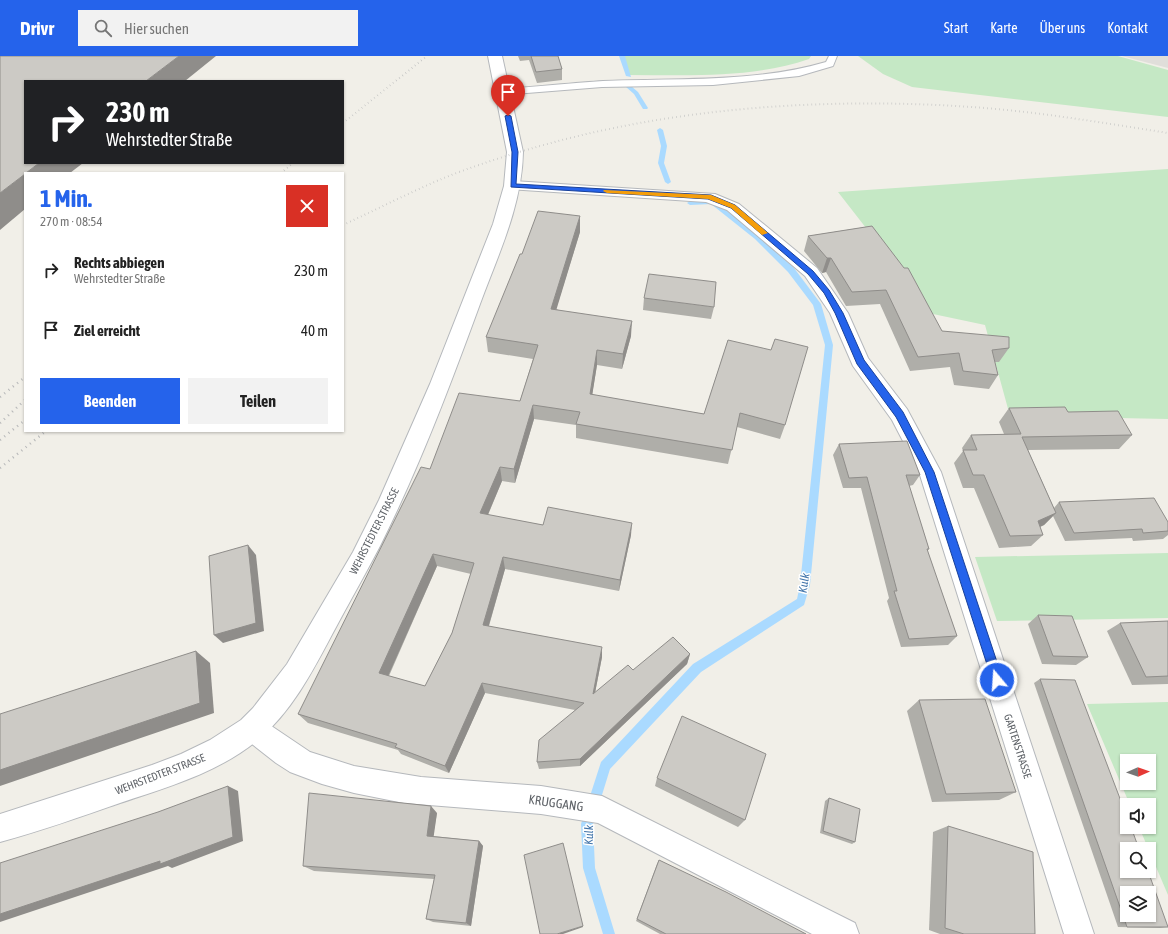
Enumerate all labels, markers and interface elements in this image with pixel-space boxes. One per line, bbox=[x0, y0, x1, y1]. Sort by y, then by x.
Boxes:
search box bbox=[78, 10, 358, 46]
text: Drivr bbox=[20, 17, 54, 39]
icon: search bbox=[92, 17, 114, 39]
text: Hier suchen bbox=[124, 20, 189, 37]
text: Start bbox=[944, 20, 968, 36]
text: Karte bbox=[990, 20, 1018, 36]
text: Über uns bbox=[1040, 20, 1085, 36]
text: Kontakt bbox=[1107, 20, 1148, 36]
pin bbox=[491, 75, 525, 116]
icon: arrive bbox=[497, 81, 519, 103]
icon: right bbox=[40, 96, 92, 148]
text: 230 m bbox=[106, 96, 169, 128]
text: Wehrstedter Straße bbox=[106, 129, 232, 150]
text: 1 Min. bbox=[40, 185, 92, 212]
button: close bbox=[286, 185, 328, 227]
text: 270 m · 08:54 bbox=[40, 214, 103, 229]
text: Rechts abbiegen bbox=[74, 254, 164, 271]
icon: right bbox=[40, 259, 62, 281]
text: 230 m bbox=[294, 262, 328, 279]
text: Wehrstedter Straße bbox=[74, 271, 165, 286]
icon: arrive bbox=[40, 319, 62, 341]
text: Ziel erreicht bbox=[74, 322, 140, 339]
text: 40 m bbox=[301, 322, 328, 339]
button: Beenden bbox=[40, 378, 180, 424]
button: Teilen bbox=[188, 378, 328, 424]
street label: WEHRSTEDTER STRASSE bbox=[347, 485, 401, 576]
water label: Kulk bbox=[796, 571, 813, 594]
position arrow bbox=[976, 659, 1018, 701]
street label: GARTENSTRASSE bbox=[1002, 712, 1034, 780]
street label: WEHRSTEDTER STRASSE bbox=[113, 751, 207, 797]
north arrow bbox=[1120, 754, 1156, 790]
map controls bbox=[1120, 754, 1156, 922]
street label: KRUGGANG bbox=[528, 792, 585, 814]
button: sound bbox=[1120, 798, 1156, 834]
water label: Kulk bbox=[582, 824, 596, 845]
button: search bbox=[1120, 842, 1156, 878]
button: layers bbox=[1120, 886, 1156, 922]

